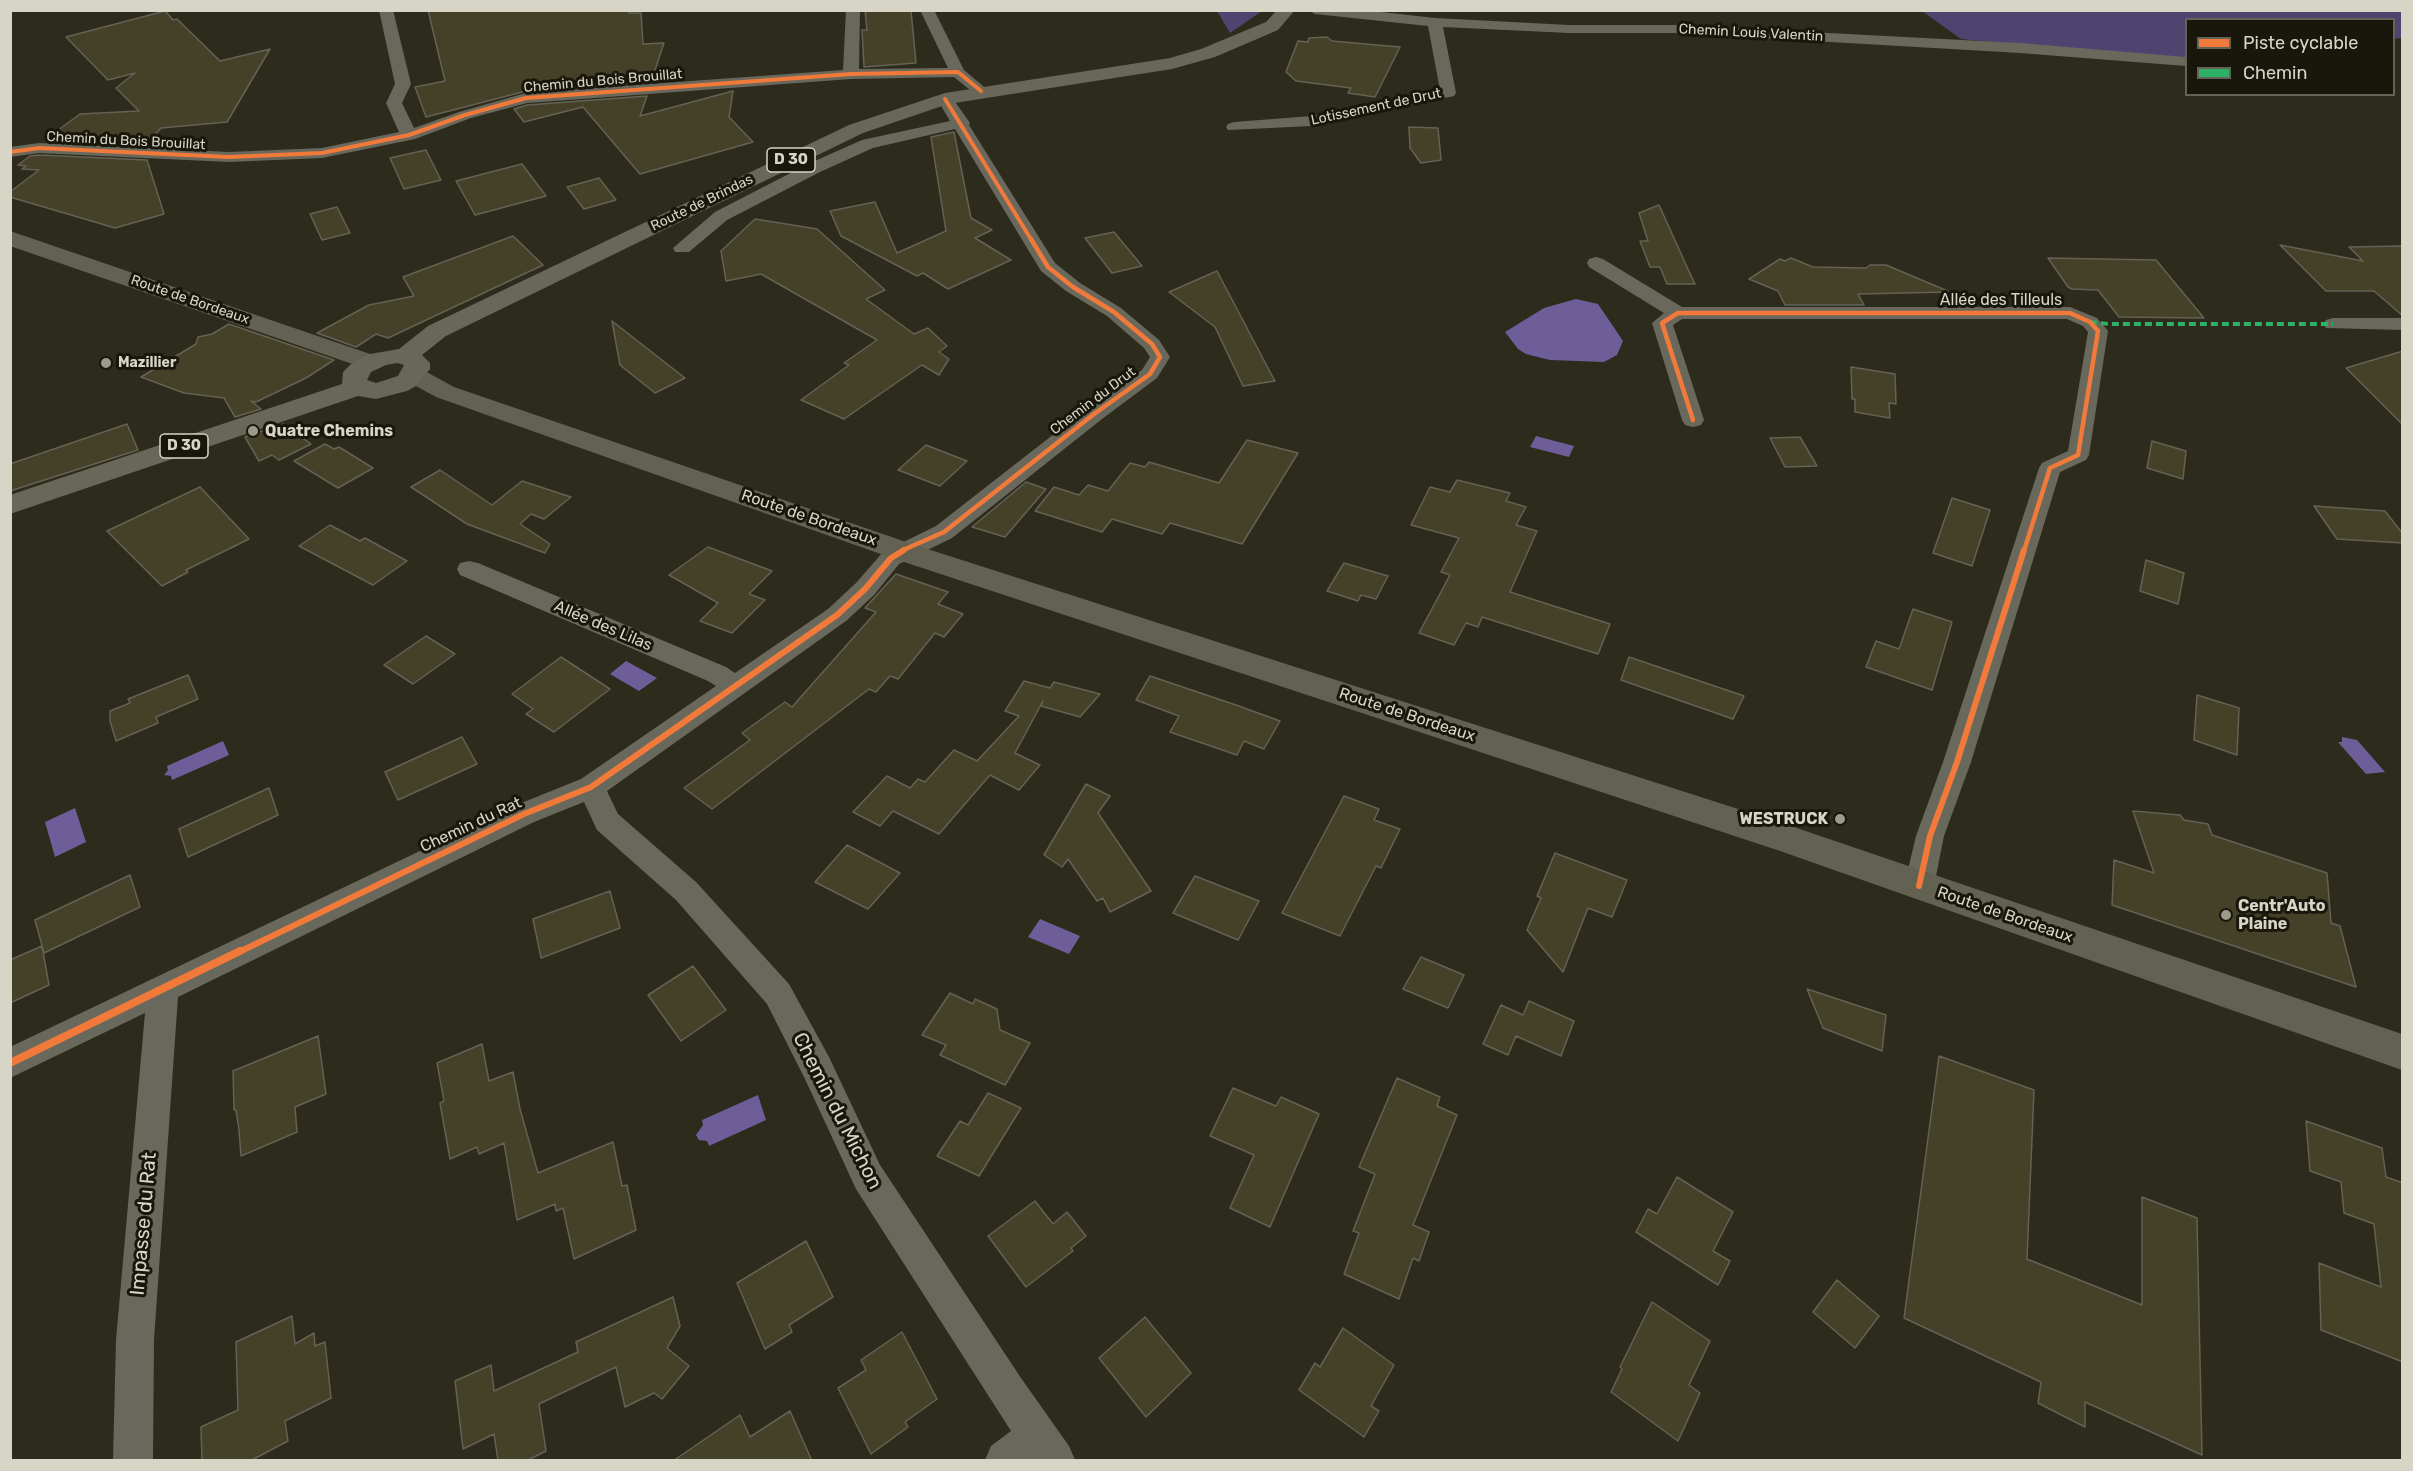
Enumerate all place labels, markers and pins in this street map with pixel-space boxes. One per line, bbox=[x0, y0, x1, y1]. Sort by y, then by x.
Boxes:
place label: Mazillier bbox=[118, 355, 176, 371]
marker: Mazillier bbox=[99, 356, 113, 370]
place label: Quatre Chemins bbox=[265, 421, 393, 441]
marker: Quatre Chemins bbox=[246, 424, 260, 438]
place label: WESTRUCK bbox=[1739, 809, 1828, 829]
marker: WESTRUCK bbox=[1833, 812, 1847, 826]
place label: Centr'Auto Plaine bbox=[2238, 896, 2325, 934]
marker: Centr'Auto Plaine bbox=[2219, 908, 2233, 922]

